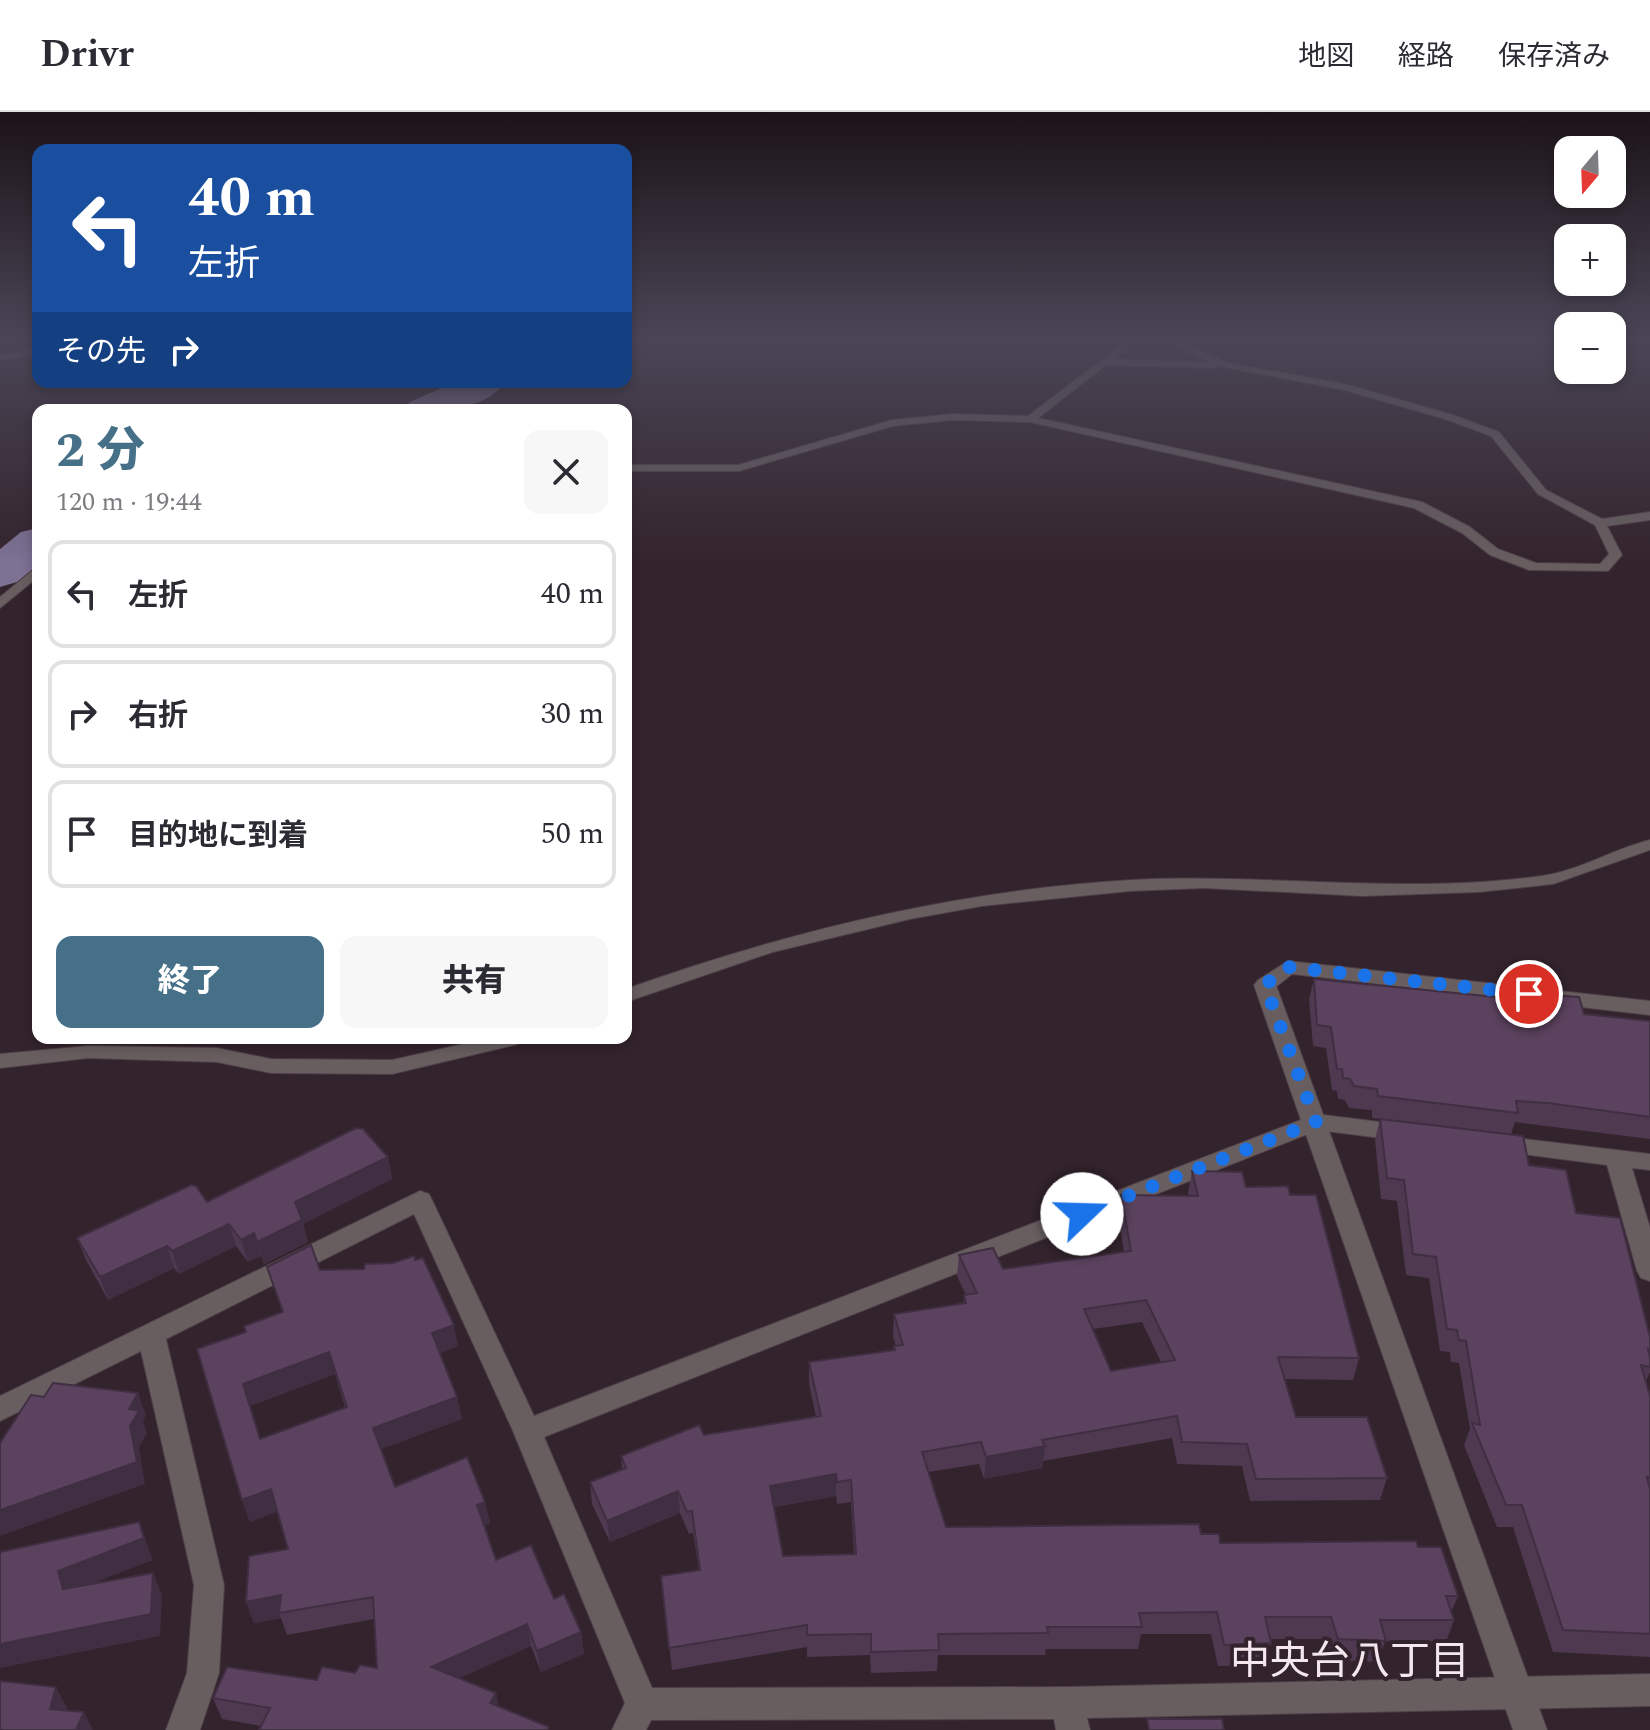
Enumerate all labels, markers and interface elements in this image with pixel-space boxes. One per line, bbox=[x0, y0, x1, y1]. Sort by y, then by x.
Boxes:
text: Drivr bbox=[40, 26, 134, 84]
text: 地図 bbox=[1298, 35, 1354, 78]
text: 経路 bbox=[1398, 35, 1454, 78]
text: 保存済み bbox=[1498, 35, 1610, 78]
north arrow bbox=[1554, 136, 1626, 208]
map controls bbox=[1554, 136, 1626, 384]
text: 40 m bbox=[188, 156, 315, 241]
icon: left bbox=[56, 176, 160, 280]
button: + bbox=[1554, 224, 1626, 296]
text: 左折 bbox=[188, 237, 260, 292]
button: − bbox=[1554, 312, 1626, 384]
icon: right bbox=[162, 328, 206, 372]
text: その先 bbox=[56, 329, 146, 375]
text: 2 分 bbox=[56, 415, 145, 488]
button: close bbox=[524, 430, 608, 514]
text: 120 m · 19:44 bbox=[56, 482, 202, 522]
text: 40 m bbox=[541, 571, 604, 617]
icon: left bbox=[60, 572, 104, 616]
text: 左折 bbox=[128, 573, 188, 619]
text: 30 m bbox=[541, 691, 604, 737]
icon: right bbox=[60, 692, 104, 736]
text: 右折 bbox=[128, 693, 188, 739]
text: 50 m bbox=[541, 811, 604, 857]
icon: arrive bbox=[60, 812, 104, 856]
text: 目的地に到着 bbox=[128, 813, 308, 859]
button: 終了 bbox=[56, 936, 324, 1028]
button: 共有 bbox=[340, 936, 608, 1028]
pin bbox=[1495, 960, 1563, 1028]
icon: arrive bbox=[1507, 972, 1551, 1016]
position arrow bbox=[1040, 1172, 1124, 1256]
district label: 中央台八丁目 bbox=[1230, 1632, 1470, 1693]

